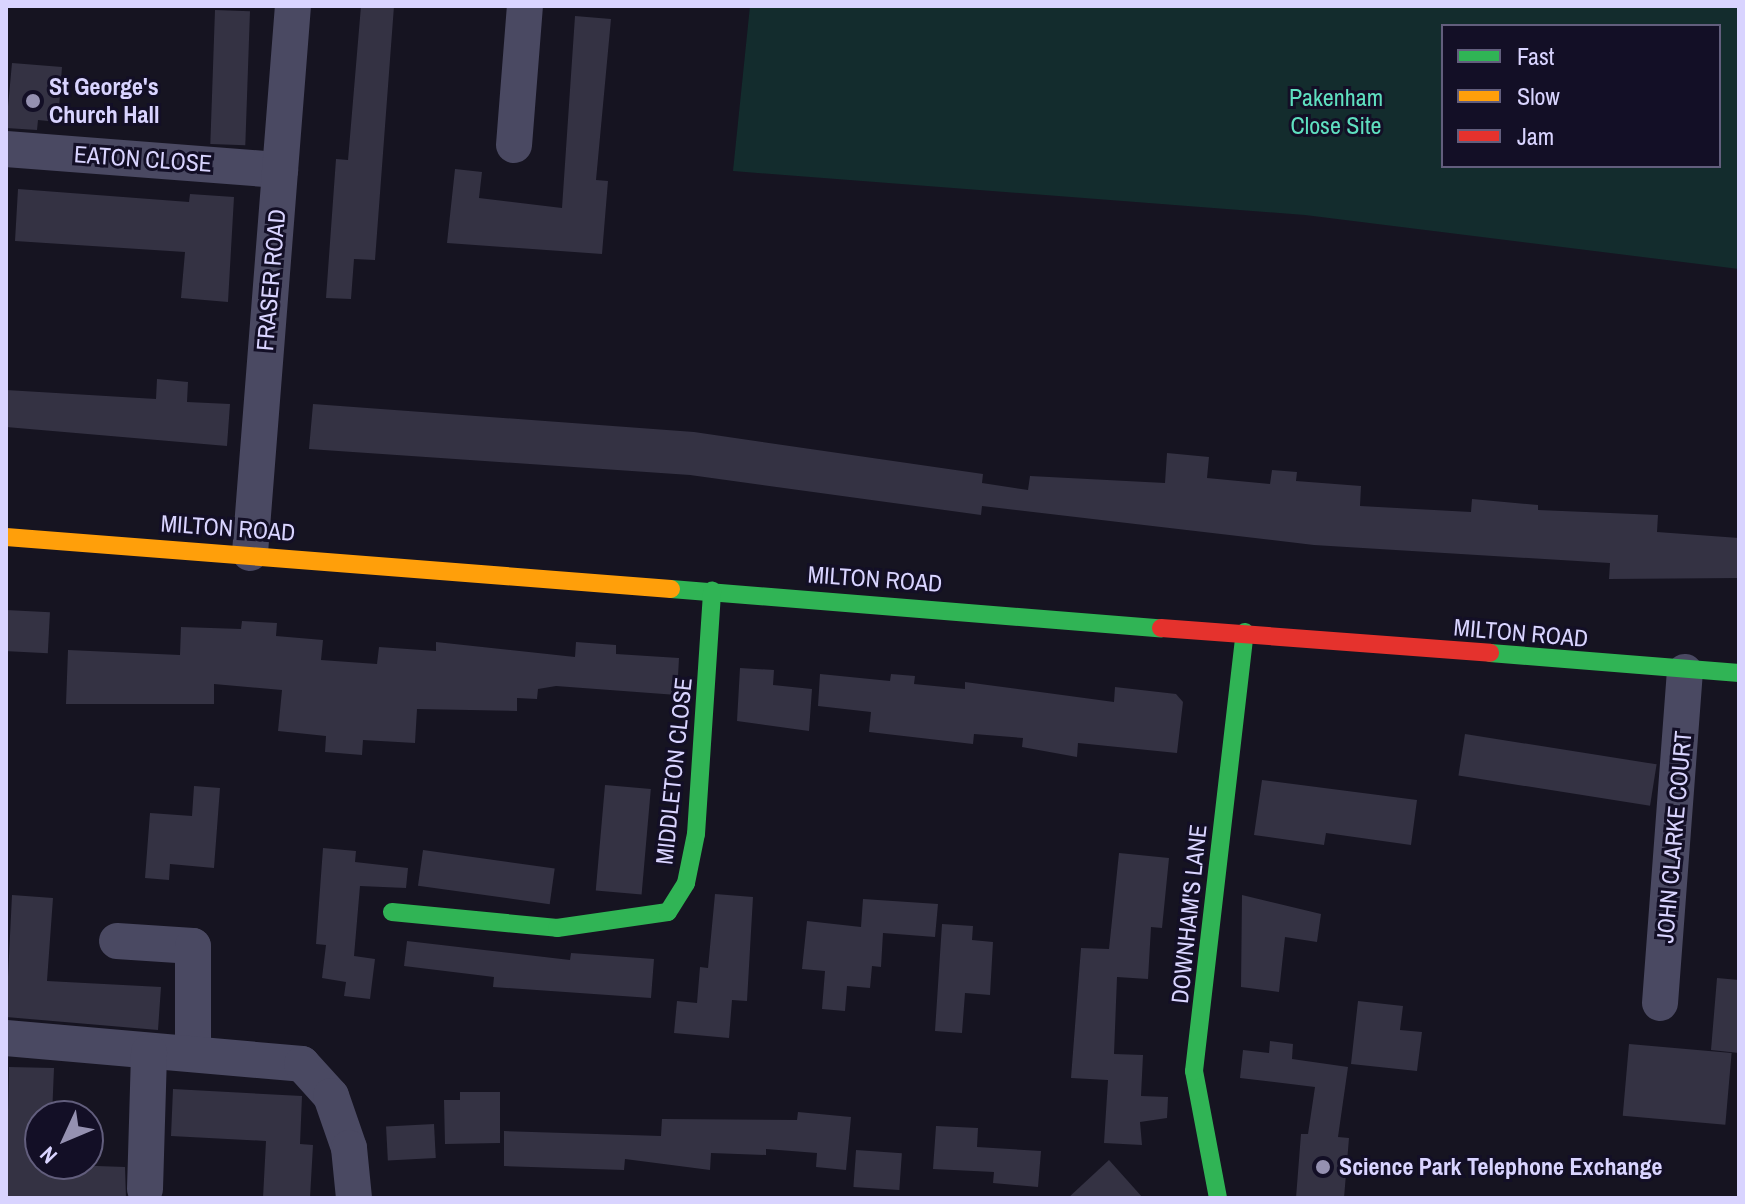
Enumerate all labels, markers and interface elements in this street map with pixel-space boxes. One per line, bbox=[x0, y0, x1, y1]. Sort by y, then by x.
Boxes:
legend bbox=[1441, 24, 1721, 168]
text: Fast bbox=[1517, 40, 1554, 72]
place label: St George's Church Hall bbox=[49, 73, 159, 129]
text: Slow bbox=[1517, 80, 1560, 112]
park label: Pakenham Close Site bbox=[1289, 84, 1383, 140]
marker: St George's Church Hall bbox=[24, 92, 42, 110]
text: Jam bbox=[1517, 120, 1554, 152]
street label: EATON CLOSE bbox=[73, 140, 213, 178]
street label: FRASER ROAD bbox=[250, 208, 292, 352]
street label: MILTON ROAD bbox=[160, 509, 296, 547]
street label: MILTON ROAD bbox=[807, 560, 943, 598]
street label: MILTON ROAD bbox=[1453, 613, 1589, 653]
street label: MIDDLETON CLOSE bbox=[650, 676, 698, 866]
street label: JOHN CLARKE COURT bbox=[1650, 730, 1698, 944]
street label: DOWNHAM'S LANE bbox=[1165, 823, 1213, 1005]
north arrow bbox=[24, 1100, 104, 1180]
text: N bbox=[33, 1140, 63, 1170]
place label: Science Park Telephone Exchange bbox=[1339, 1153, 1662, 1181]
marker: Science Park Telephone Exchange bbox=[1314, 1158, 1332, 1176]

